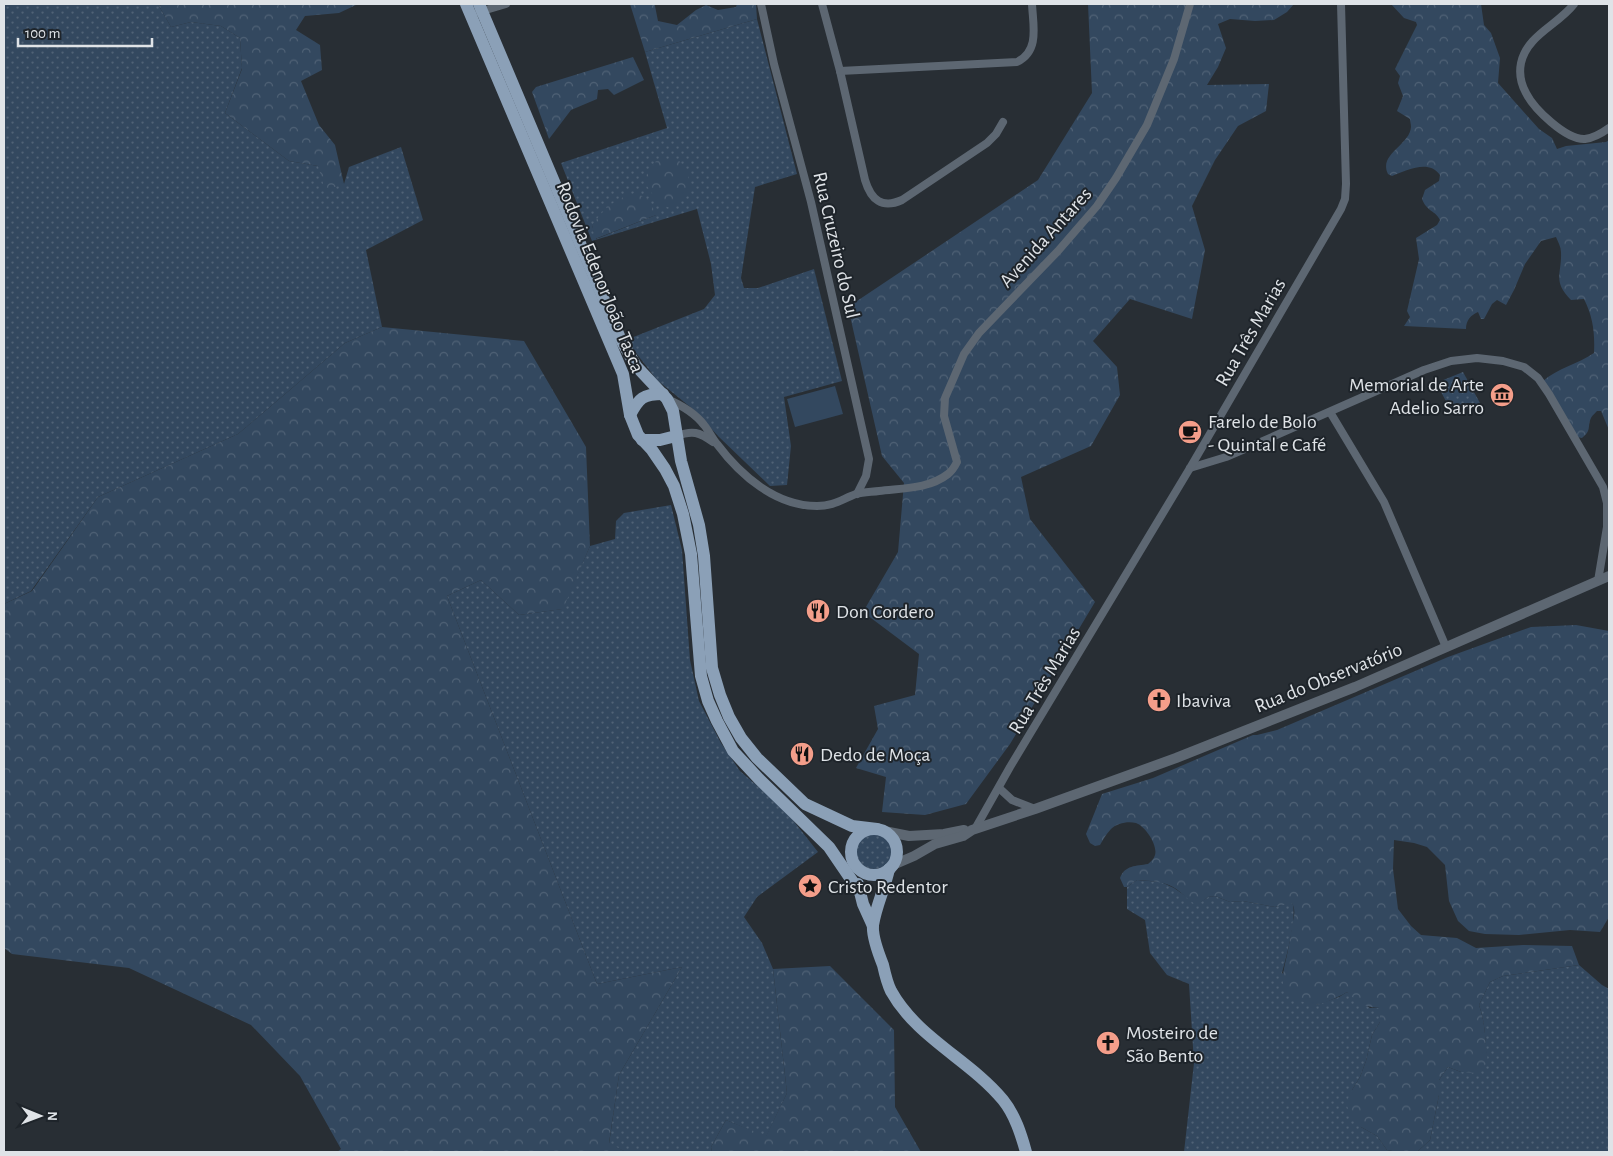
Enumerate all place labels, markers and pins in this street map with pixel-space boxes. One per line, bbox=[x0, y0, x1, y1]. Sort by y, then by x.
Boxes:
place label: Memorial de Arte Adelio Sarro bbox=[1349, 375, 1484, 418]
museum icon: Memorial de Arte Adelio Sarro bbox=[1489, 382, 1515, 408]
place label: Farelo de Bolo - Quintal e Café bbox=[1208, 412, 1326, 455]
cafe icon: Farelo de Bolo - Quintal e Café bbox=[1177, 419, 1203, 445]
restaurant icon: Don Cordero bbox=[805, 598, 831, 624]
place label: Don Cordero bbox=[836, 602, 934, 622]
church icon: Ibaviva bbox=[1146, 687, 1172, 713]
place label: Ibaviva bbox=[1176, 691, 1231, 711]
restaurant icon: Dedo de Moça bbox=[789, 741, 815, 767]
place label: Dedo de Moça bbox=[820, 745, 930, 765]
place icon: Cristo Redentor bbox=[797, 873, 823, 899]
place label: Cristo Redentor bbox=[828, 877, 948, 897]
place label: Mosteiro de São Bento bbox=[1126, 1023, 1218, 1066]
church icon: Mosteiro de São Bento bbox=[1095, 1030, 1121, 1056]

